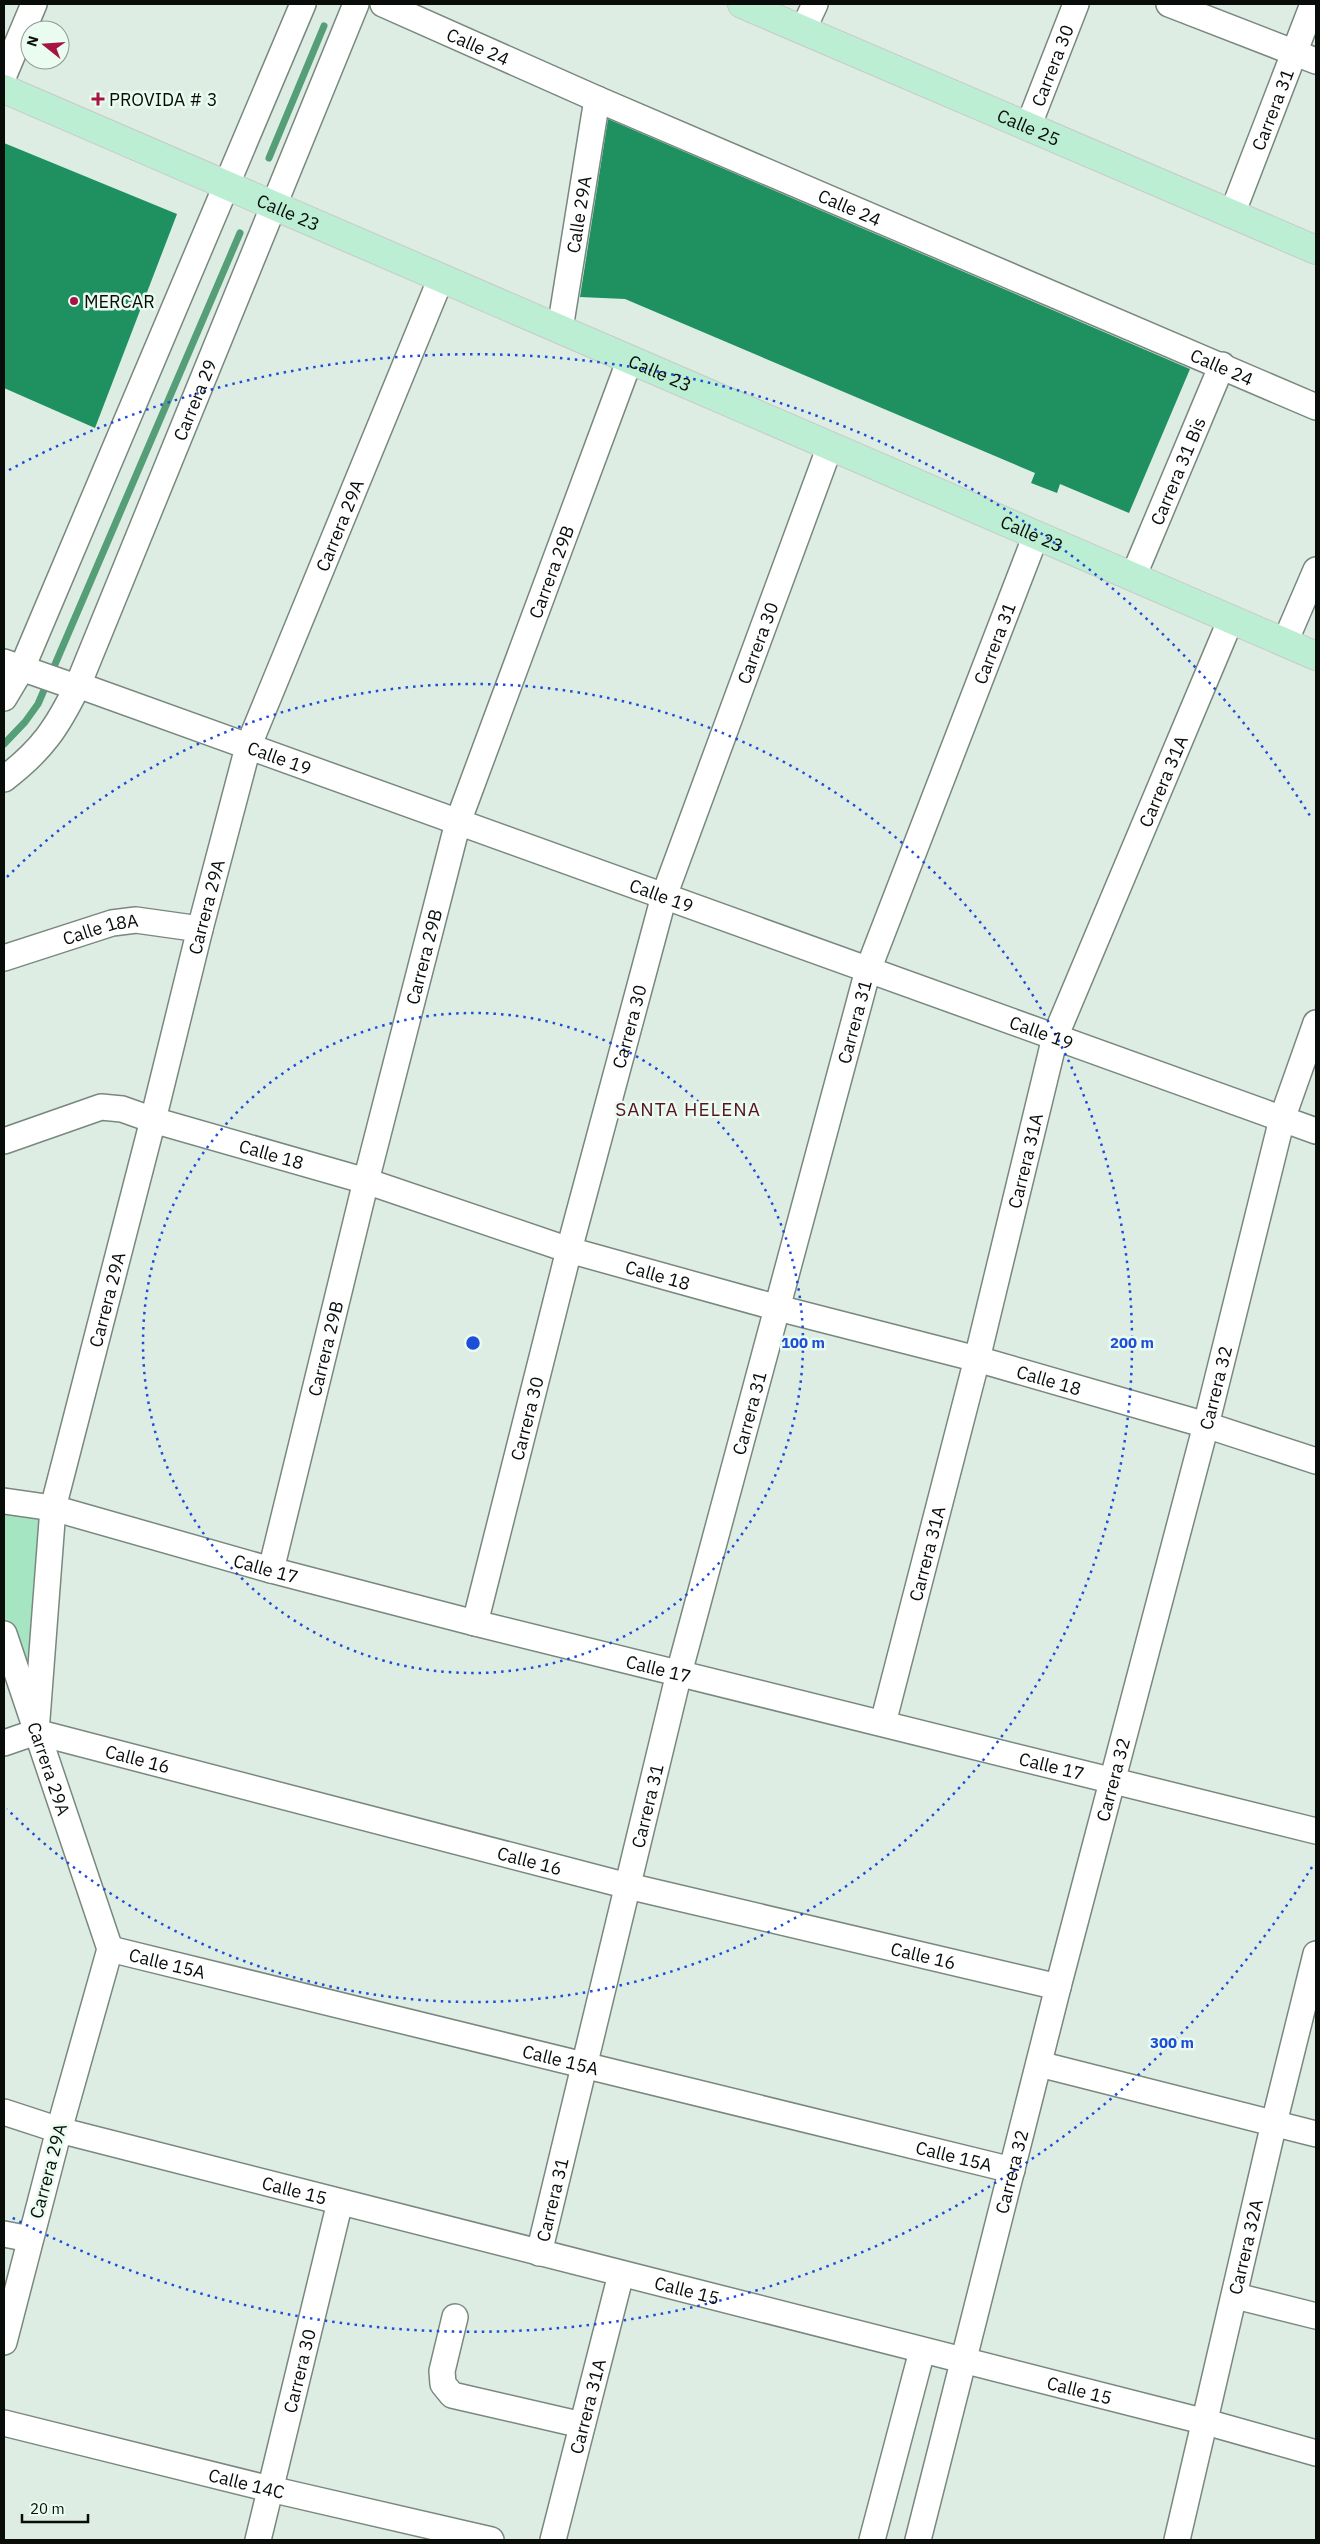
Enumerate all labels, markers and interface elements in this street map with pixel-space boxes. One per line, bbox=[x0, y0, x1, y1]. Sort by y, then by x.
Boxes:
north arrow bbox=[20, 20, 70, 70]
street label: Carrera 30 bbox=[1026, 21, 1078, 110]
street label: Calle 24 bbox=[443, 22, 513, 70]
text: N bbox=[22, 34, 43, 49]
street label: Carrera 31 bbox=[1246, 65, 1298, 154]
place label: PROVIDA # 3 bbox=[109, 88, 217, 111]
marker: PROVIDA # 3 bbox=[91, 92, 105, 106]
street label: Calle 25 bbox=[994, 103, 1064, 151]
street label: Calle 29A bbox=[561, 174, 596, 255]
street label: Calle 24 bbox=[815, 184, 885, 231]
street label: Calle 23 bbox=[254, 188, 324, 236]
place label: MERCAR bbox=[84, 290, 155, 313]
marker: MERCAR bbox=[68, 295, 80, 307]
street label: Calle 24 bbox=[1187, 343, 1257, 390]
street label: Calle 23 bbox=[625, 349, 695, 396]
street label: Carrera 29 bbox=[168, 356, 221, 444]
street label: Carrera 31 Bis bbox=[1145, 413, 1210, 529]
street label: Carrera 29A bbox=[310, 475, 369, 575]
street label: Calle 23 bbox=[997, 510, 1067, 557]
street label: Carrera 29B bbox=[523, 522, 579, 622]
street label: Carrera 30 bbox=[732, 599, 783, 687]
street label: Carrera 31 bbox=[968, 599, 1020, 687]
street label: Carrera 31A bbox=[1133, 731, 1192, 830]
street label: Calle 19 bbox=[244, 736, 315, 780]
street label: Carrera 29A bbox=[183, 856, 230, 957]
street label: Calle 19 bbox=[626, 873, 697, 917]
street label: Carrera 29B bbox=[400, 907, 447, 1007]
street label: Calle 18A bbox=[60, 908, 140, 950]
street label: Carrera 31 bbox=[832, 977, 876, 1066]
street label: Carrera 30 bbox=[607, 982, 651, 1071]
street label: Calle 19 bbox=[1007, 1010, 1077, 1054]
district label: SANTA HELENA bbox=[615, 1097, 761, 1121]
street label: Carrera 31A bbox=[1002, 1110, 1048, 1211]
street label: Calle 18 bbox=[236, 1134, 306, 1174]
street label: Carrera 29A bbox=[83, 1249, 130, 1350]
street label: Calle 18 bbox=[623, 1255, 693, 1295]
street label: Carrera 29B bbox=[302, 1298, 348, 1399]
text: 100 m bbox=[781, 1333, 825, 1352]
text: 200 m bbox=[1110, 1333, 1154, 1352]
centre of rings bbox=[464, 1334, 482, 1352]
street label: Carrera 32 bbox=[1194, 1343, 1237, 1432]
street label: Calle 18 bbox=[1014, 1360, 1084, 1400]
street label: Carrera 31 bbox=[727, 1368, 771, 1457]
street label: Carrera 30 bbox=[505, 1374, 548, 1463]
street label: Carrera 31A bbox=[903, 1503, 950, 1604]
street label: Calle 17 bbox=[231, 1548, 301, 1588]
street label: Calle 17 bbox=[624, 1649, 693, 1688]
street label: Carrera 29A bbox=[23, 1719, 76, 1819]
street label: Carrera 32 bbox=[1091, 1735, 1135, 1824]
street label: Calle 16 bbox=[103, 1739, 173, 1778]
street label: Calle 17 bbox=[1017, 1747, 1087, 1785]
street label: Carrera 31 bbox=[626, 1761, 668, 1850]
street label: Calle 16 bbox=[495, 1841, 565, 1880]
street label: Calle 16 bbox=[889, 1937, 958, 1974]
street label: Calle 15A bbox=[127, 1943, 208, 1984]
text: 300 m bbox=[1150, 2033, 1194, 2052]
street label: Calle 15A bbox=[520, 2039, 602, 2080]
street label: Carrera 29A bbox=[24, 2121, 72, 2221]
street label: Carrera 32 bbox=[990, 2127, 1033, 2216]
street label: Calle 15A bbox=[913, 2135, 995, 2176]
street label: Carrera 31 bbox=[531, 2155, 573, 2244]
street label: Calle 15 bbox=[260, 2171, 330, 2209]
street label: Carrera 32A bbox=[1223, 2196, 1268, 2297]
street label: Calle 15 bbox=[652, 2271, 722, 2309]
street label: Carrera 30 bbox=[278, 2326, 320, 2415]
street label: Carrera 31A bbox=[564, 2356, 610, 2456]
street label: Calle 15 bbox=[1045, 2370, 1115, 2409]
street label: Calle 14C bbox=[206, 2463, 287, 2504]
scale bar bbox=[22, 2492, 89, 2524]
text: 20 m bbox=[30, 2499, 65, 2518]

